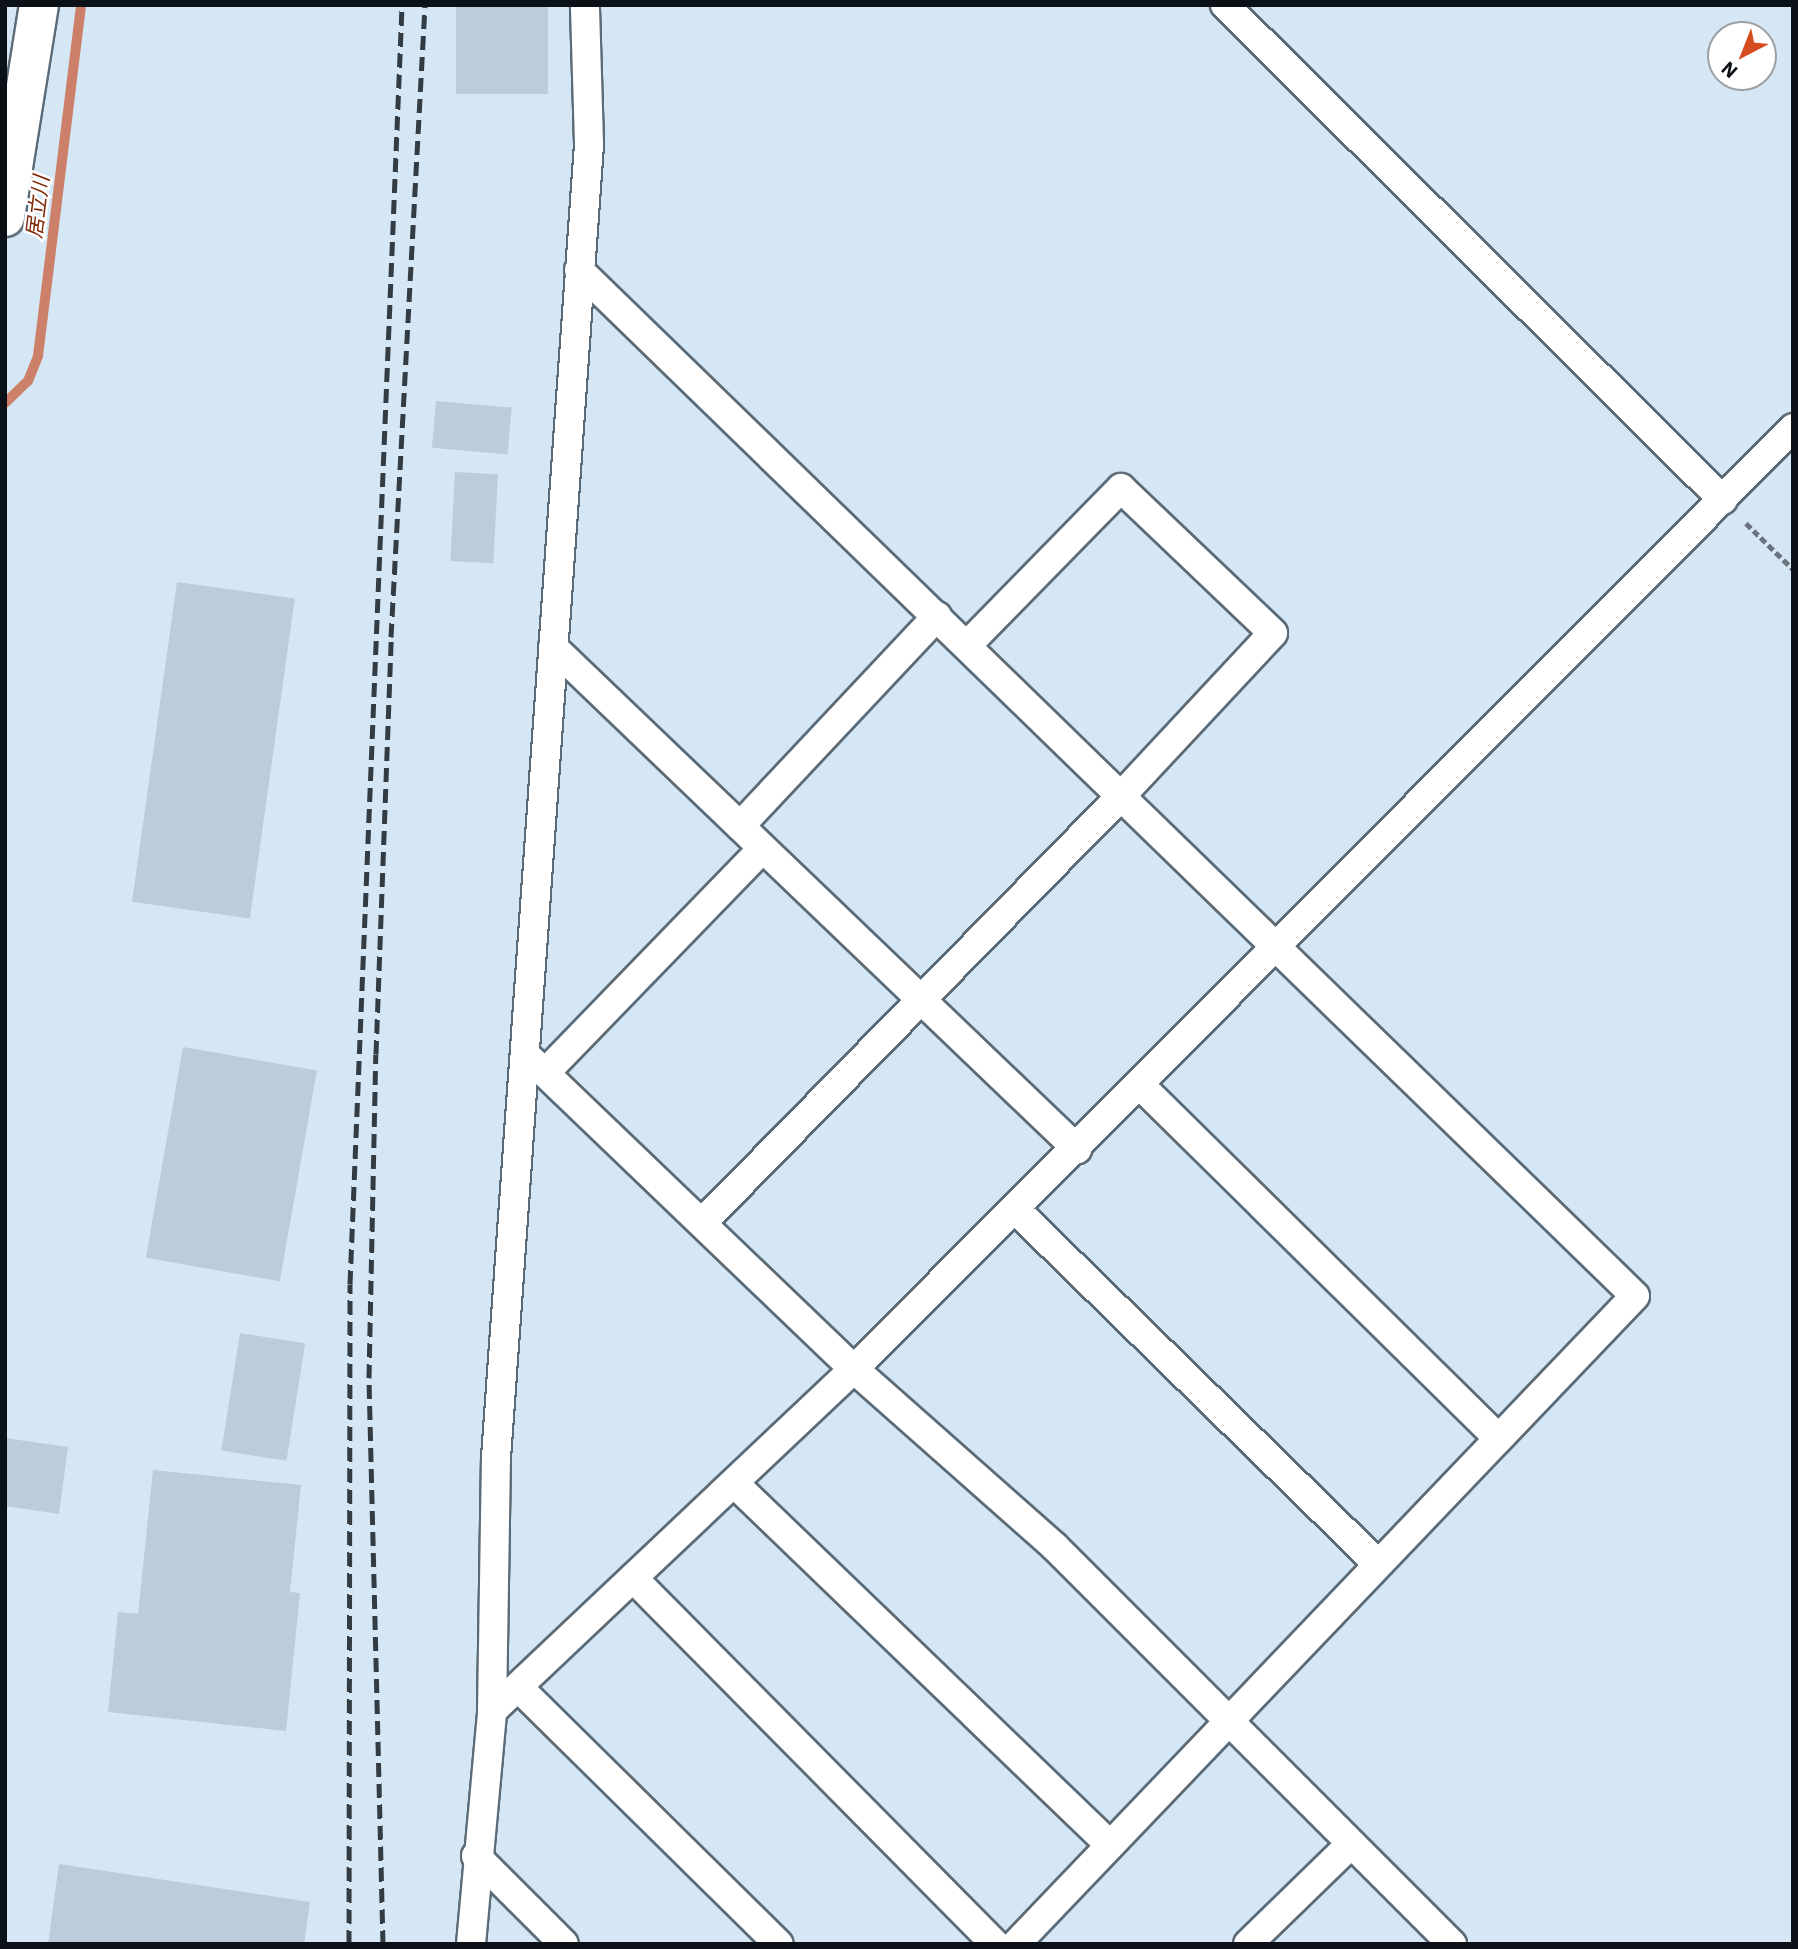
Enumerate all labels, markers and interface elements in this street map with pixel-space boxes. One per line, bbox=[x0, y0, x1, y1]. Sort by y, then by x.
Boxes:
north arrow bbox=[1707, 21, 1777, 91]
text: N bbox=[1716, 57, 1742, 84]
water label: 居立川 bbox=[21, 174, 53, 240]

